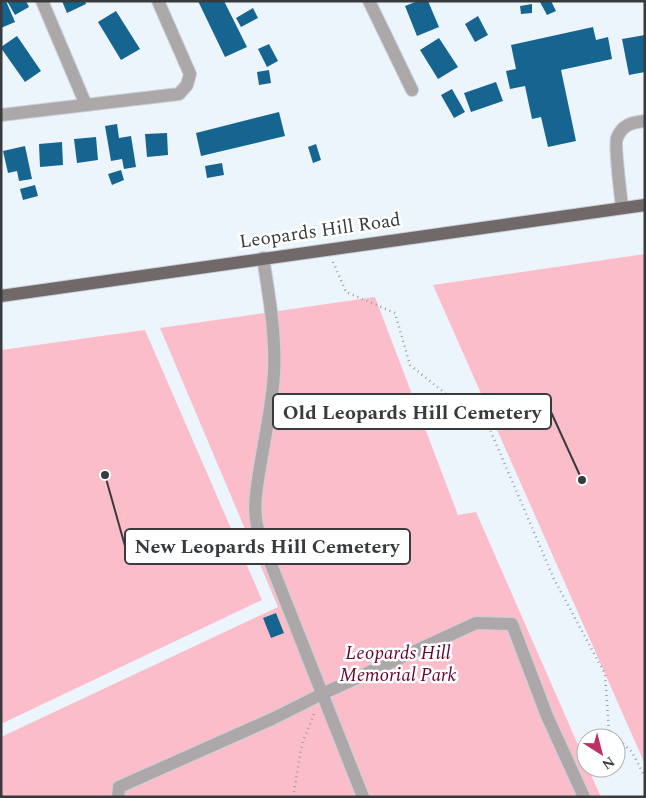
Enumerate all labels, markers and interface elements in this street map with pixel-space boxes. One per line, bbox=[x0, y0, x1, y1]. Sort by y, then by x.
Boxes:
street label: Leopards Hill Road bbox=[237, 205, 403, 257]
callout: Old Leopards Hill Cemetery bbox=[273, 394, 551, 429]
text: Old Leopards Hill Cemetery bbox=[283, 398, 543, 428]
callout: New Leopards Hill Cemetery bbox=[125, 529, 410, 564]
text: New Leopards Hill Cemetery bbox=[134, 532, 401, 562]
park label: Leopards Hill Memorial Park bbox=[340, 639, 457, 690]
north arrow bbox=[576, 728, 626, 778]
text: N bbox=[598, 751, 619, 775]

